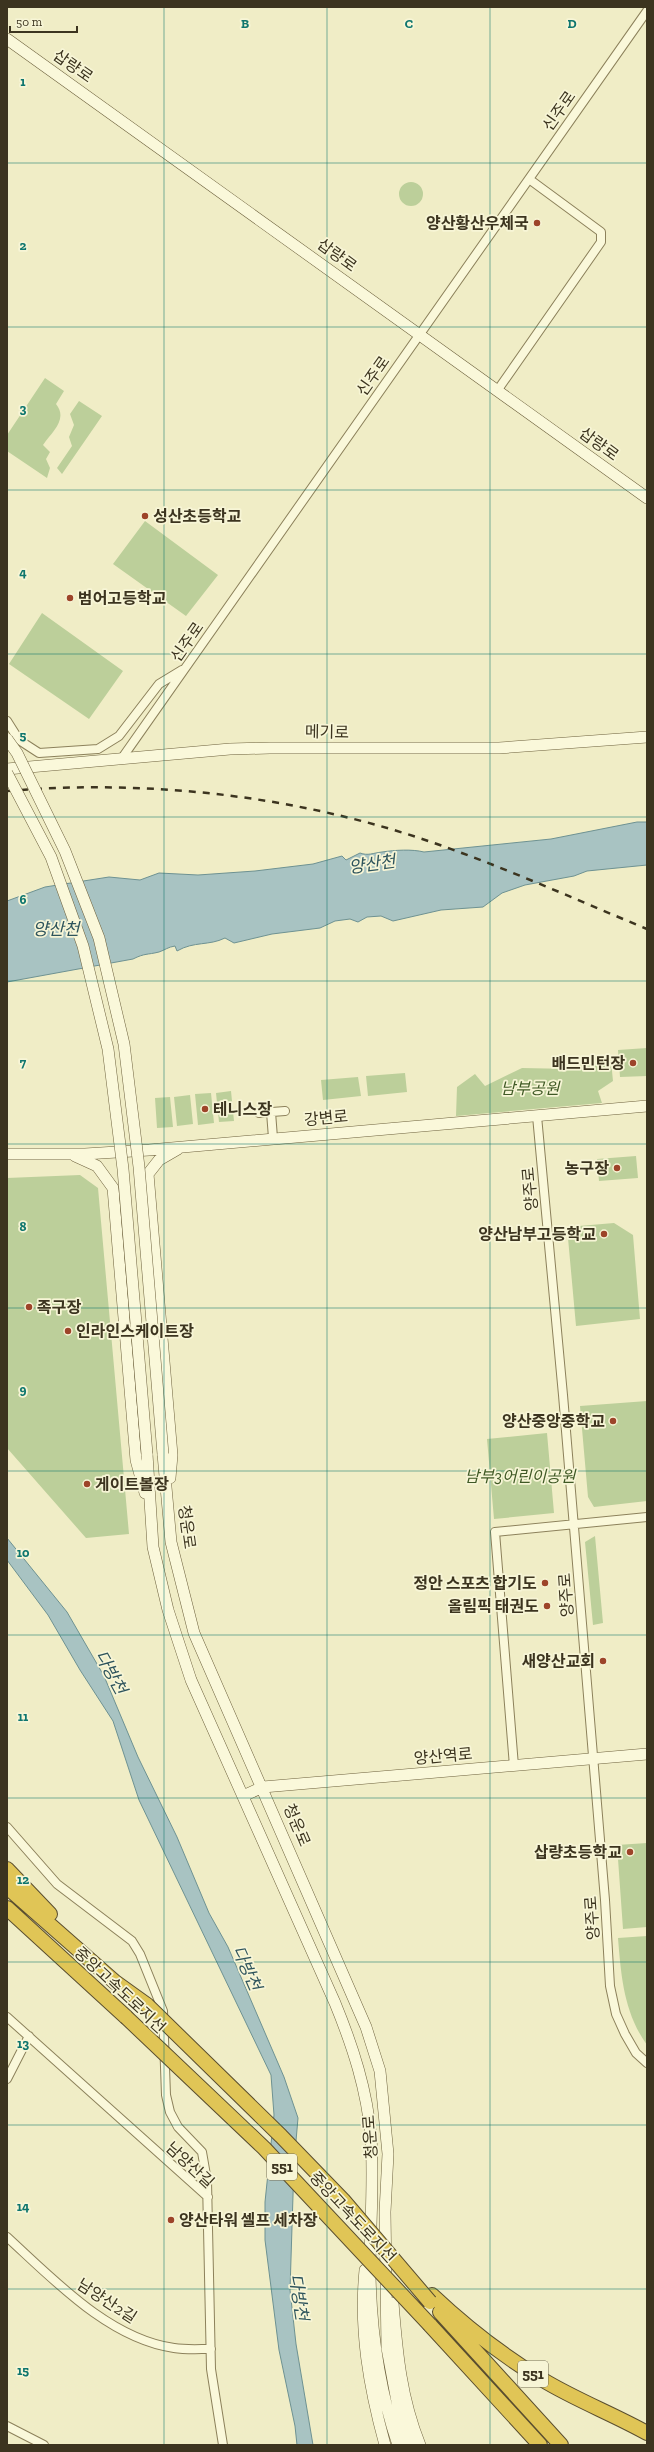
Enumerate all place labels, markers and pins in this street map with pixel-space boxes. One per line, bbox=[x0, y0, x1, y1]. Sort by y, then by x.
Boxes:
place label: 양산황산우체국 bbox=[426, 214, 529, 233]
marker: 양산황산우체국 bbox=[532, 218, 542, 228]
place label: 성산초등학교 bbox=[153, 507, 242, 526]
marker: 성산초등학교 bbox=[140, 511, 150, 521]
place label: 범어고등학교 bbox=[78, 589, 167, 608]
marker: 범어고등학교 bbox=[65, 593, 75, 603]
place label: 배드민턴장 bbox=[551, 1054, 625, 1073]
marker: 배드민턴장 bbox=[628, 1058, 638, 1068]
place label: 테니스장 bbox=[213, 1100, 272, 1119]
marker: 테니스장 bbox=[200, 1104, 210, 1114]
place label: 농구장 bbox=[565, 1159, 609, 1178]
marker: 농구장 bbox=[612, 1163, 622, 1173]
place label: 양산남부고등학교 bbox=[478, 1225, 596, 1244]
marker: 양산남부고등학교 bbox=[599, 1229, 609, 1239]
place label: 족구장 bbox=[37, 1298, 81, 1317]
marker: 족구장 bbox=[24, 1302, 34, 1312]
place label: 인라인스케이트장 bbox=[76, 1322, 194, 1341]
marker: 인라인스케이트장 bbox=[63, 1326, 73, 1336]
place label: 양산중앙중학교 bbox=[502, 1412, 605, 1431]
marker: 양산중앙중학교 bbox=[608, 1416, 618, 1426]
place label: 게이트볼장 bbox=[95, 1475, 169, 1494]
marker: 게이트볼장 bbox=[82, 1479, 92, 1489]
place label: 정안 스포츠 합기도 bbox=[413, 1574, 537, 1593]
marker: 정안 스포츠 합기도 bbox=[540, 1578, 550, 1588]
place label: 올림픽 태권도 bbox=[448, 1597, 539, 1616]
marker: 올림픽 태권도 bbox=[542, 1601, 552, 1611]
place label: 새양산교회 bbox=[521, 1652, 595, 1671]
marker: 새양산교회 bbox=[598, 1656, 608, 1666]
place label: 삽량초등학교 bbox=[534, 1843, 622, 1862]
marker: 삽량초등학교 bbox=[625, 1847, 635, 1857]
place label: 양산타워 셀프 세차장 bbox=[179, 2211, 318, 2230]
marker: 양산타워 셀프 세차장 bbox=[166, 2215, 176, 2225]

